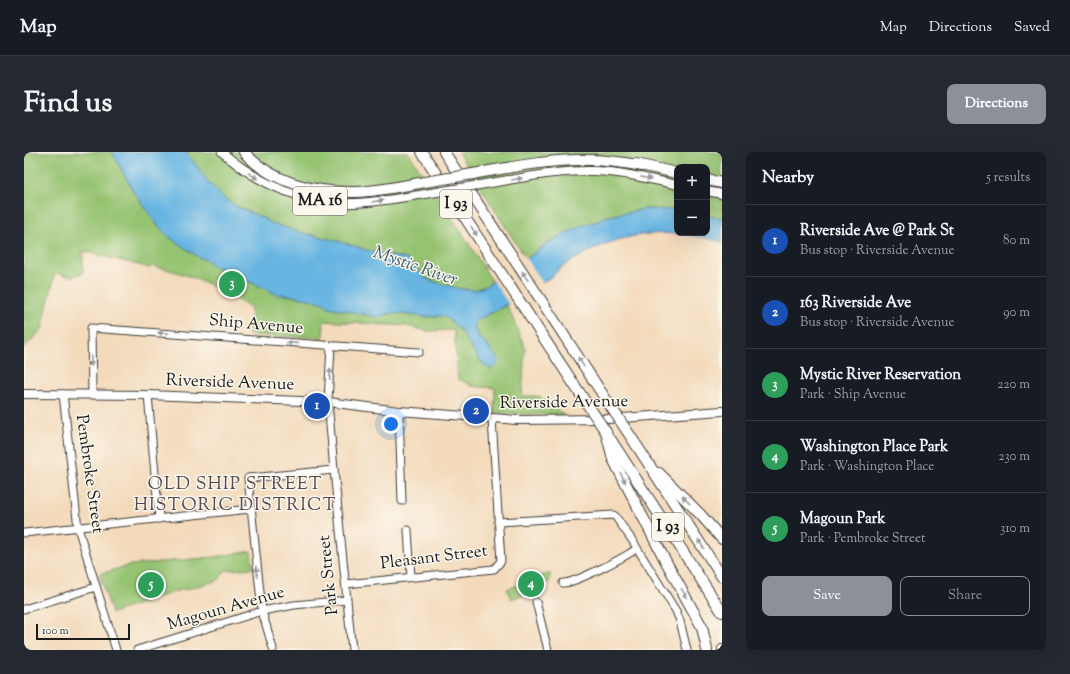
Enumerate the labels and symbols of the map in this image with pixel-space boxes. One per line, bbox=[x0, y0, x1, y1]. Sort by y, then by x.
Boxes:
one-way arrow bbox=[247, 172, 259, 179]
one-way arrow bbox=[511, 176, 523, 182]
one-way arrow bbox=[640, 176, 652, 182]
road number: MA 16 bbox=[293, 187, 347, 215]
road number: I 93 bbox=[440, 190, 472, 218]
one-way arrow bbox=[372, 198, 384, 204]
one-way arrow bbox=[470, 226, 478, 236]
water label: Mystic River bbox=[369, 240, 461, 294]
pin: 3 bbox=[219, 269, 245, 299]
one-way arrow bbox=[521, 271, 529, 282]
street label: Ship Avenue bbox=[208, 309, 304, 341]
one-way arrow bbox=[157, 329, 169, 336]
one-way arrow bbox=[286, 339, 298, 346]
one-way arrow bbox=[88, 355, 94, 368]
one-way arrow bbox=[578, 356, 585, 368]
one-way arrow bbox=[326, 368, 333, 380]
street label: Riverside Avenue bbox=[165, 369, 295, 397]
street label: Riverside Avenue bbox=[499, 390, 629, 416]
pin: 1 bbox=[304, 391, 330, 421]
pin: 2 bbox=[463, 396, 489, 426]
street label: Pembroke Street bbox=[69, 413, 109, 535]
your location bbox=[381, 414, 401, 434]
district label: OLD SHIP STREET HISTORIC DISTRICT bbox=[134, 472, 336, 519]
one-way arrow bbox=[620, 472, 627, 484]
one-way arrow bbox=[682, 495, 691, 505]
road number: I 93 bbox=[652, 513, 684, 541]
street label: Park Street bbox=[313, 534, 345, 616]
one-way arrow bbox=[697, 539, 705, 549]
street label: Pleasant Street bbox=[379, 540, 489, 576]
one-way arrow bbox=[254, 566, 261, 578]
pin: 4 bbox=[518, 569, 544, 599]
pin: 5 bbox=[138, 570, 164, 600]
street label: Magoun Avenue bbox=[165, 581, 288, 637]
one-way arrow bbox=[680, 587, 687, 599]
scale bar bbox=[36, 622, 130, 641]

